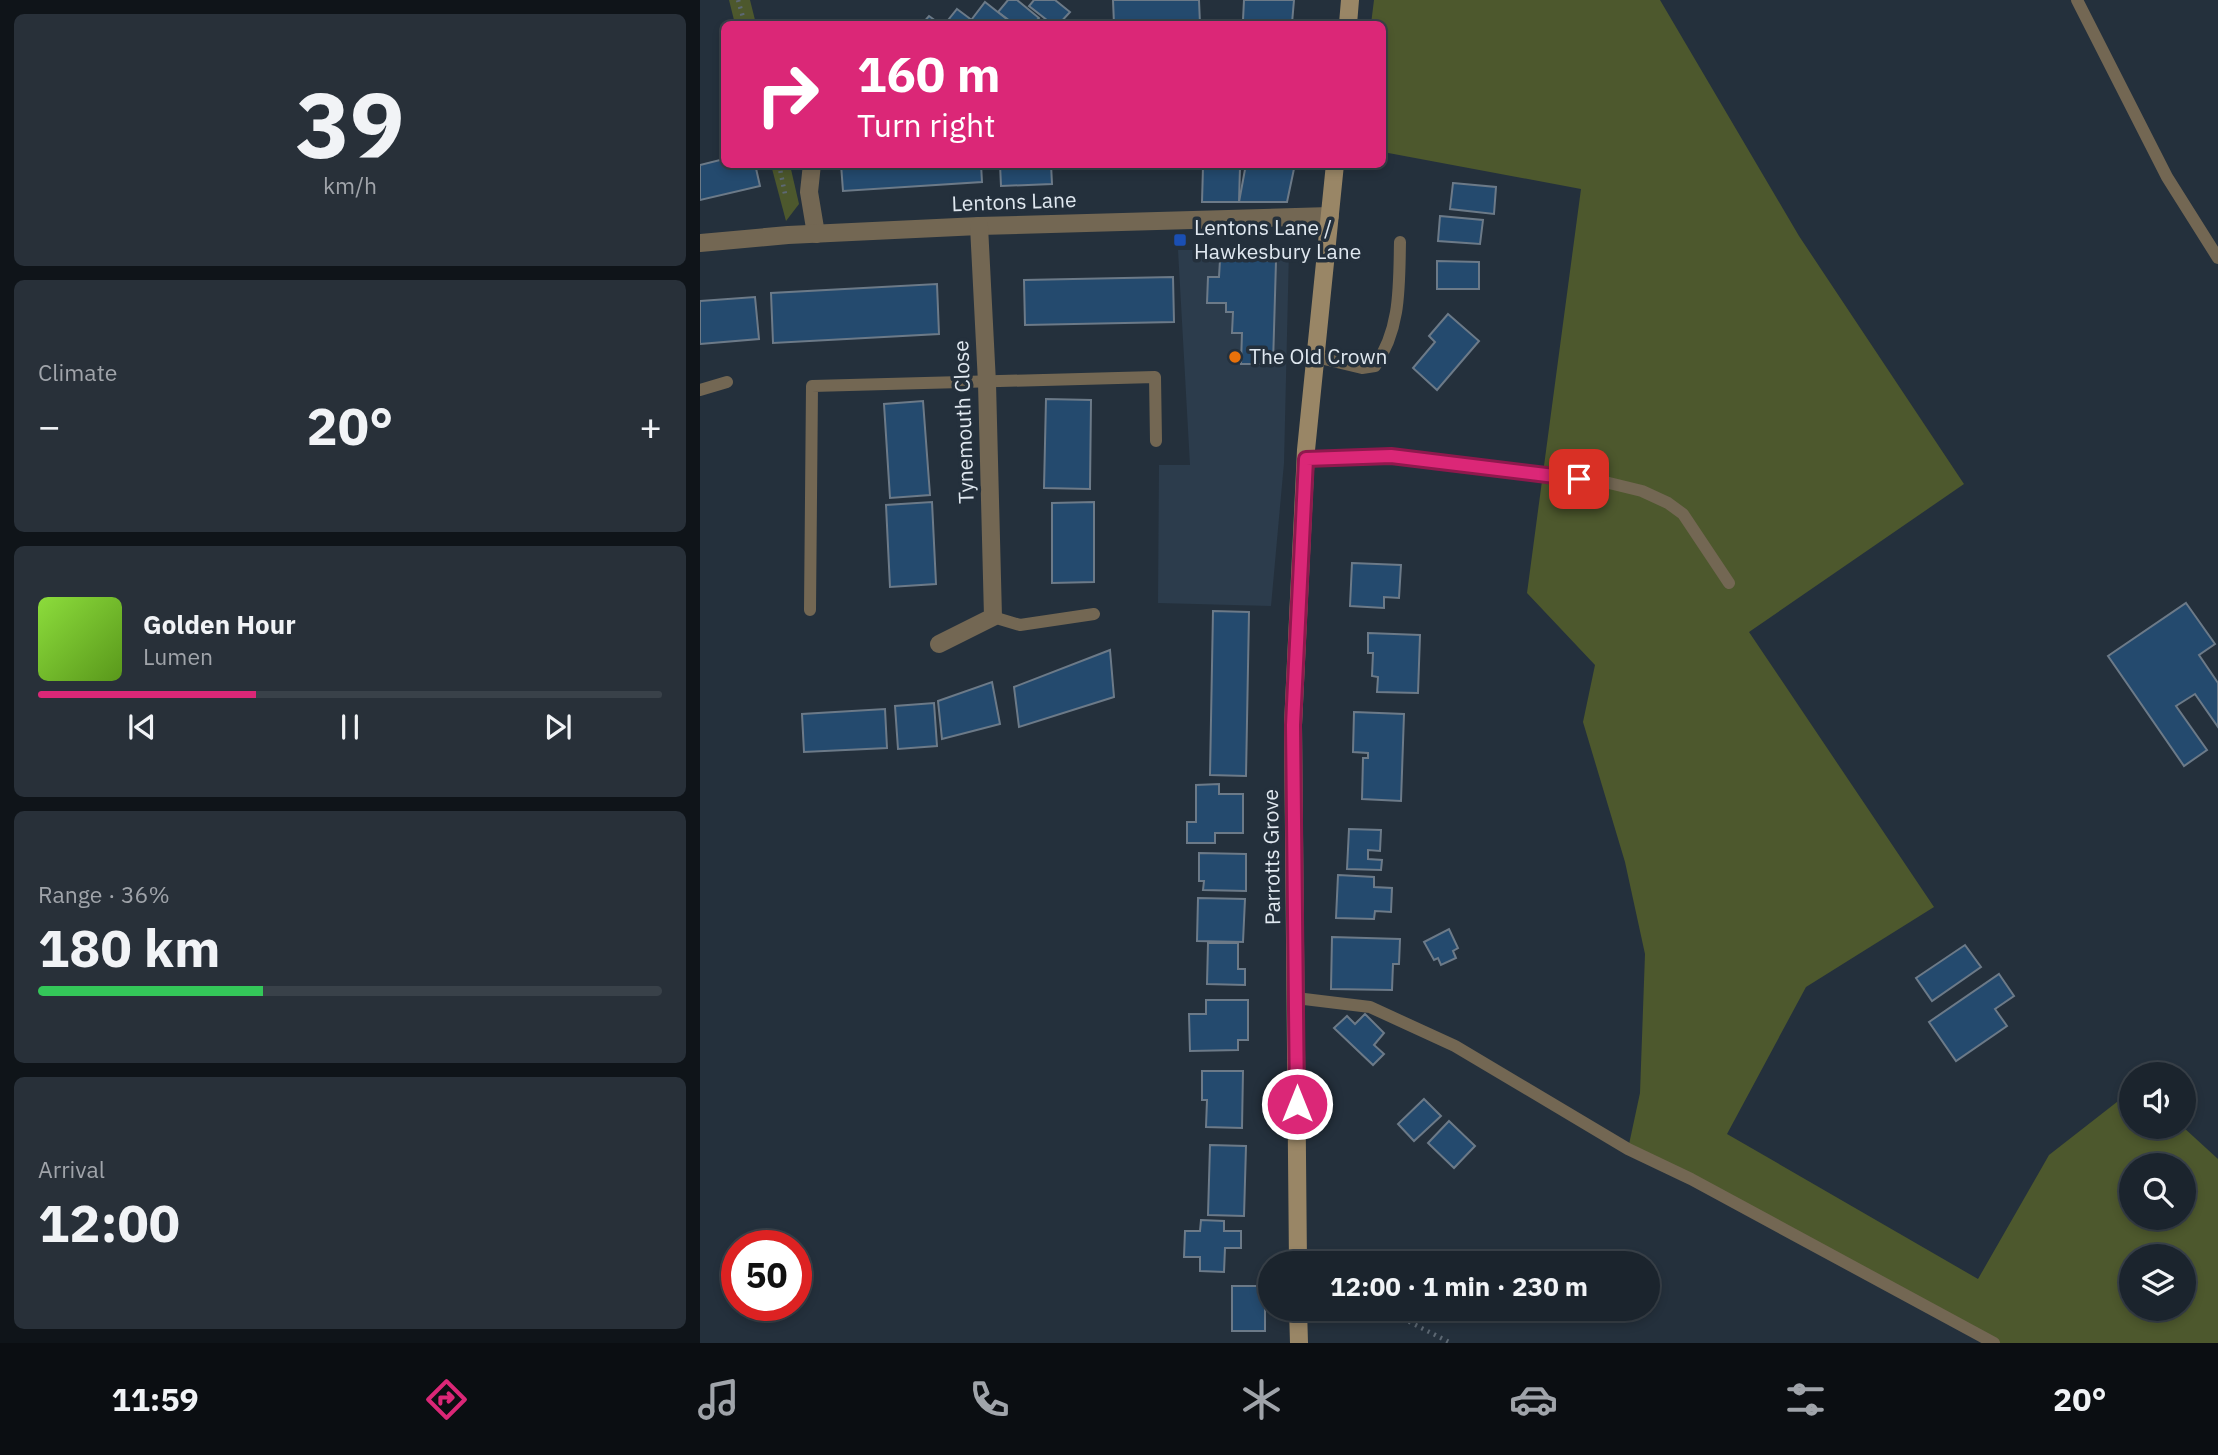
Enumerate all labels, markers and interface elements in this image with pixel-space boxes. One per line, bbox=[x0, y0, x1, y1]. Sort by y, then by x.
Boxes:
text: 160 m bbox=[857, 42, 1001, 105]
icon: right bbox=[742, 49, 833, 140]
text: 39 bbox=[295, 65, 405, 183]
text: Turn right bbox=[857, 104, 995, 146]
text: km/h bbox=[323, 170, 377, 200]
street label: Lentons Lane bbox=[951, 185, 1077, 217]
place label: Lentons Lane / Hawkesbury Lane bbox=[1194, 213, 1361, 265]
marker: Lentons Lane / Hawkesbury Lane bbox=[1172, 232, 1188, 248]
street label: Tynemouth Close bbox=[946, 340, 980, 504]
place label: The Old Crown bbox=[1249, 342, 1388, 370]
marker: The Old Crown bbox=[1227, 349, 1243, 365]
text: Climate bbox=[38, 357, 117, 387]
text: 20° bbox=[307, 392, 393, 459]
text: − bbox=[38, 401, 61, 450]
text: + bbox=[639, 401, 662, 450]
pin bbox=[1549, 449, 1609, 509]
icon: arrive bbox=[1560, 460, 1598, 498]
text: Golden Hour bbox=[143, 607, 296, 641]
text: Lumen bbox=[143, 641, 213, 671]
icon: previous bbox=[123, 708, 161, 746]
icon: pause bbox=[331, 708, 369, 746]
icon: next bbox=[539, 708, 577, 746]
street label: Parrotts Grove bbox=[1256, 789, 1286, 925]
text: Range · 36% bbox=[38, 879, 170, 909]
text: 180 km bbox=[38, 914, 220, 981]
map controls bbox=[2119, 1062, 2196, 1321]
button: sound bbox=[2119, 1062, 2196, 1139]
position arrow bbox=[1260, 1067, 1334, 1141]
button: search bbox=[2119, 1153, 2196, 1230]
text: Arrival bbox=[38, 1154, 105, 1184]
text: 12:00 bbox=[38, 1189, 180, 1256]
speed limit sign: 50 bbox=[721, 1230, 812, 1321]
button: layers bbox=[2119, 1244, 2196, 1321]
text: 12:00 · 1 min · 230 m bbox=[1330, 1269, 1588, 1303]
icon: directions bbox=[422, 1375, 471, 1424]
icon: music bbox=[694, 1375, 743, 1424]
icon: phone bbox=[965, 1375, 1014, 1424]
icon: climate bbox=[1237, 1375, 1286, 1424]
icon: car bbox=[1509, 1375, 1558, 1424]
icon: filters bbox=[1781, 1375, 1830, 1424]
text: 11:59 bbox=[111, 1378, 199, 1420]
text: 20° bbox=[2053, 1378, 2107, 1420]

